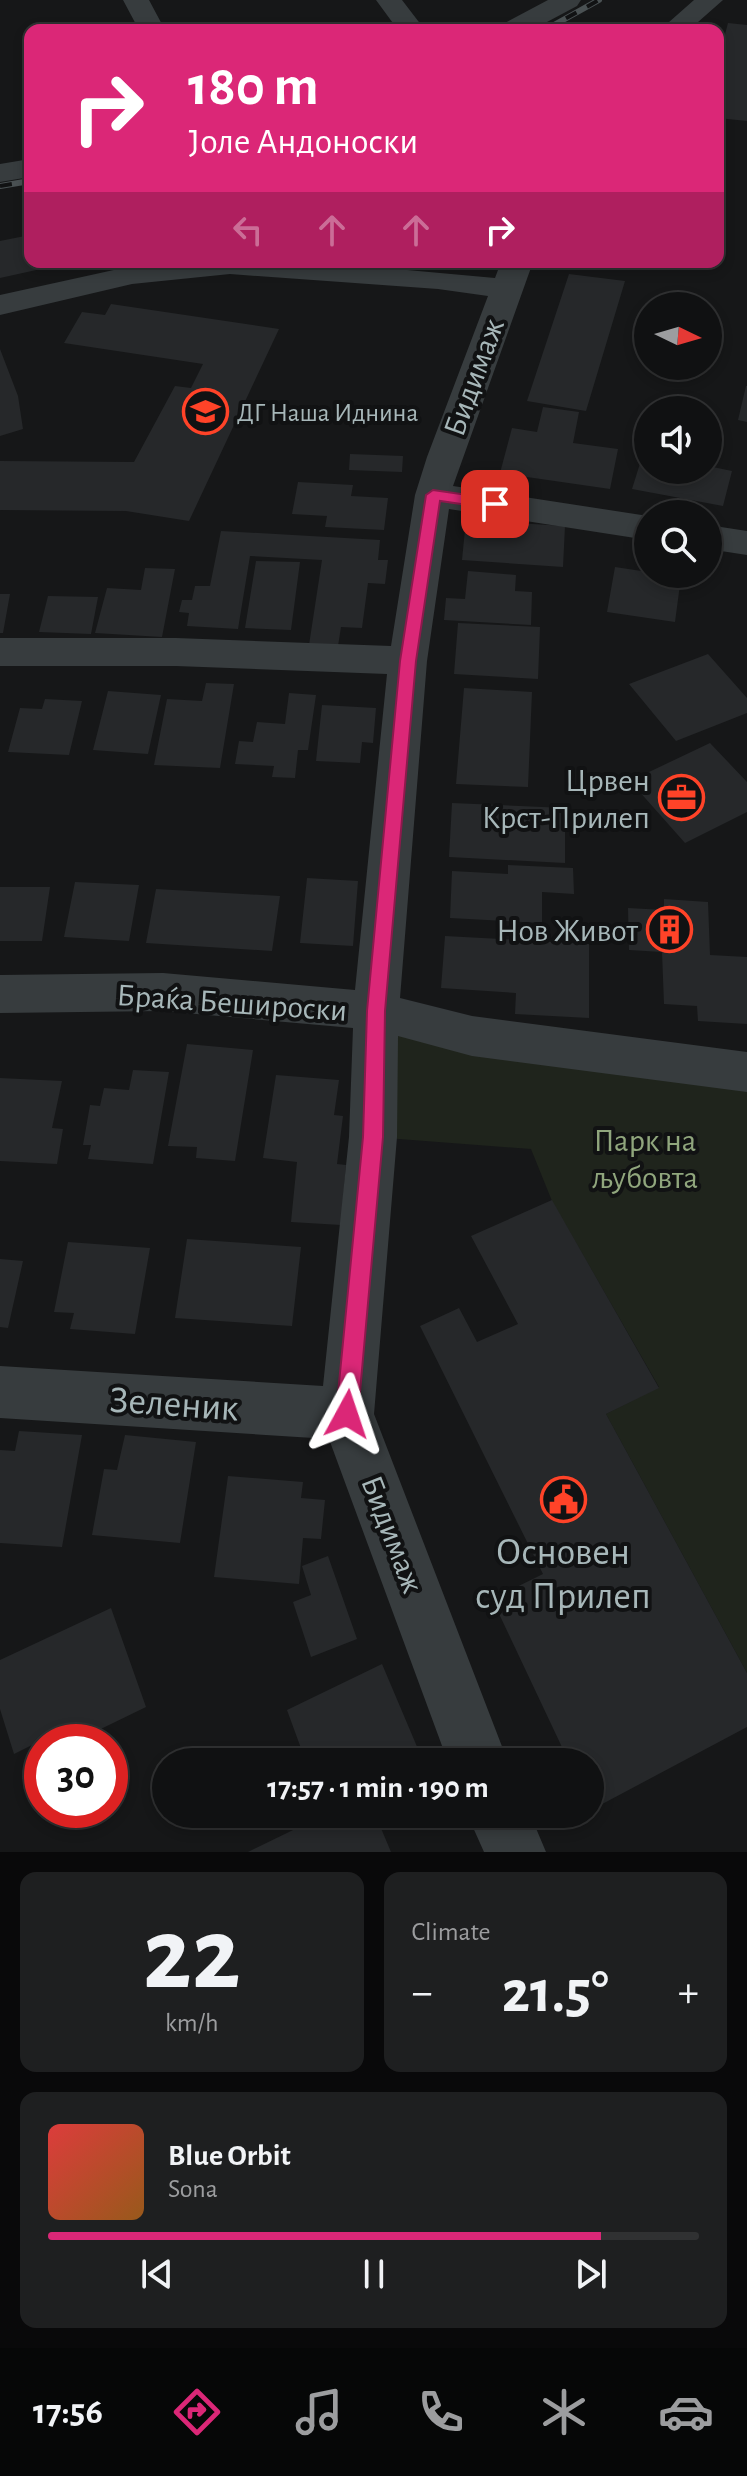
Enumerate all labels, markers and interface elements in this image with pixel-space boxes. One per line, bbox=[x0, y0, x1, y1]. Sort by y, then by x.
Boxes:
icon: right bbox=[56, 56, 160, 160]
text: 180 m bbox=[188, 59, 319, 115]
text: Јоле Андоноски bbox=[188, 124, 418, 160]
icon: left bbox=[226, 208, 270, 252]
icon: ahead bbox=[310, 208, 354, 252]
icon: ahead bbox=[394, 208, 438, 252]
icon: right bbox=[478, 208, 522, 252]
north arrow bbox=[634, 292, 722, 380]
map controls bbox=[634, 292, 722, 588]
street label: Бидимаж bbox=[438, 314, 510, 440]
school or university icon: ДГ Наша Иднина bbox=[182, 388, 230, 436]
button: sound bbox=[634, 396, 722, 484]
place label: ДГ Наша Иднина bbox=[237, 400, 418, 426]
pin bbox=[461, 470, 529, 538]
icon: arrive bbox=[473, 482, 517, 526]
button: search bbox=[634, 500, 722, 588]
place label: Црвен Крст-Прилеп bbox=[482, 765, 650, 834]
office icon: Црвен Крст-Прилеп bbox=[657, 774, 705, 822]
building icon: Нов Живот bbox=[645, 906, 693, 954]
place label: Нов Живот bbox=[496, 915, 638, 947]
street label: Браќа Бешироски bbox=[116, 979, 348, 1027]
park label: Парк на љубовта bbox=[592, 1125, 698, 1194]
position arrow bbox=[305, 1372, 389, 1456]
street label: Зеленик bbox=[108, 1382, 240, 1428]
street label: Бидимаж bbox=[355, 1471, 429, 1598]
public building icon: Основен суд Прилеп bbox=[539, 1476, 587, 1524]
place label: Основен суд Прилеп bbox=[475, 1534, 651, 1616]
speed limit sign: 30 bbox=[24, 1724, 128, 1828]
text: 17:57 · 1 min · 190 m bbox=[267, 1773, 489, 1803]
text: 22 bbox=[143, 1904, 241, 2008]
text: Climate bbox=[412, 1919, 490, 1945]
text: 21.5° bbox=[502, 1963, 609, 2023]
text: − bbox=[412, 1971, 433, 2015]
text: + bbox=[678, 1971, 699, 2015]
text: km/h bbox=[165, 2010, 219, 2036]
text: Blue Orbit bbox=[168, 2141, 291, 2171]
text: Sona bbox=[168, 2176, 218, 2202]
icon: previous bbox=[135, 2252, 179, 2296]
icon: pause bbox=[352, 2252, 396, 2296]
icon: next bbox=[569, 2252, 613, 2296]
icon: directions bbox=[169, 2384, 225, 2440]
icon: music bbox=[291, 2384, 347, 2440]
icon: phone bbox=[413, 2384, 469, 2440]
icon: climate bbox=[536, 2384, 592, 2440]
icon: car bbox=[658, 2384, 714, 2440]
text: 17:56 bbox=[33, 2394, 103, 2430]

